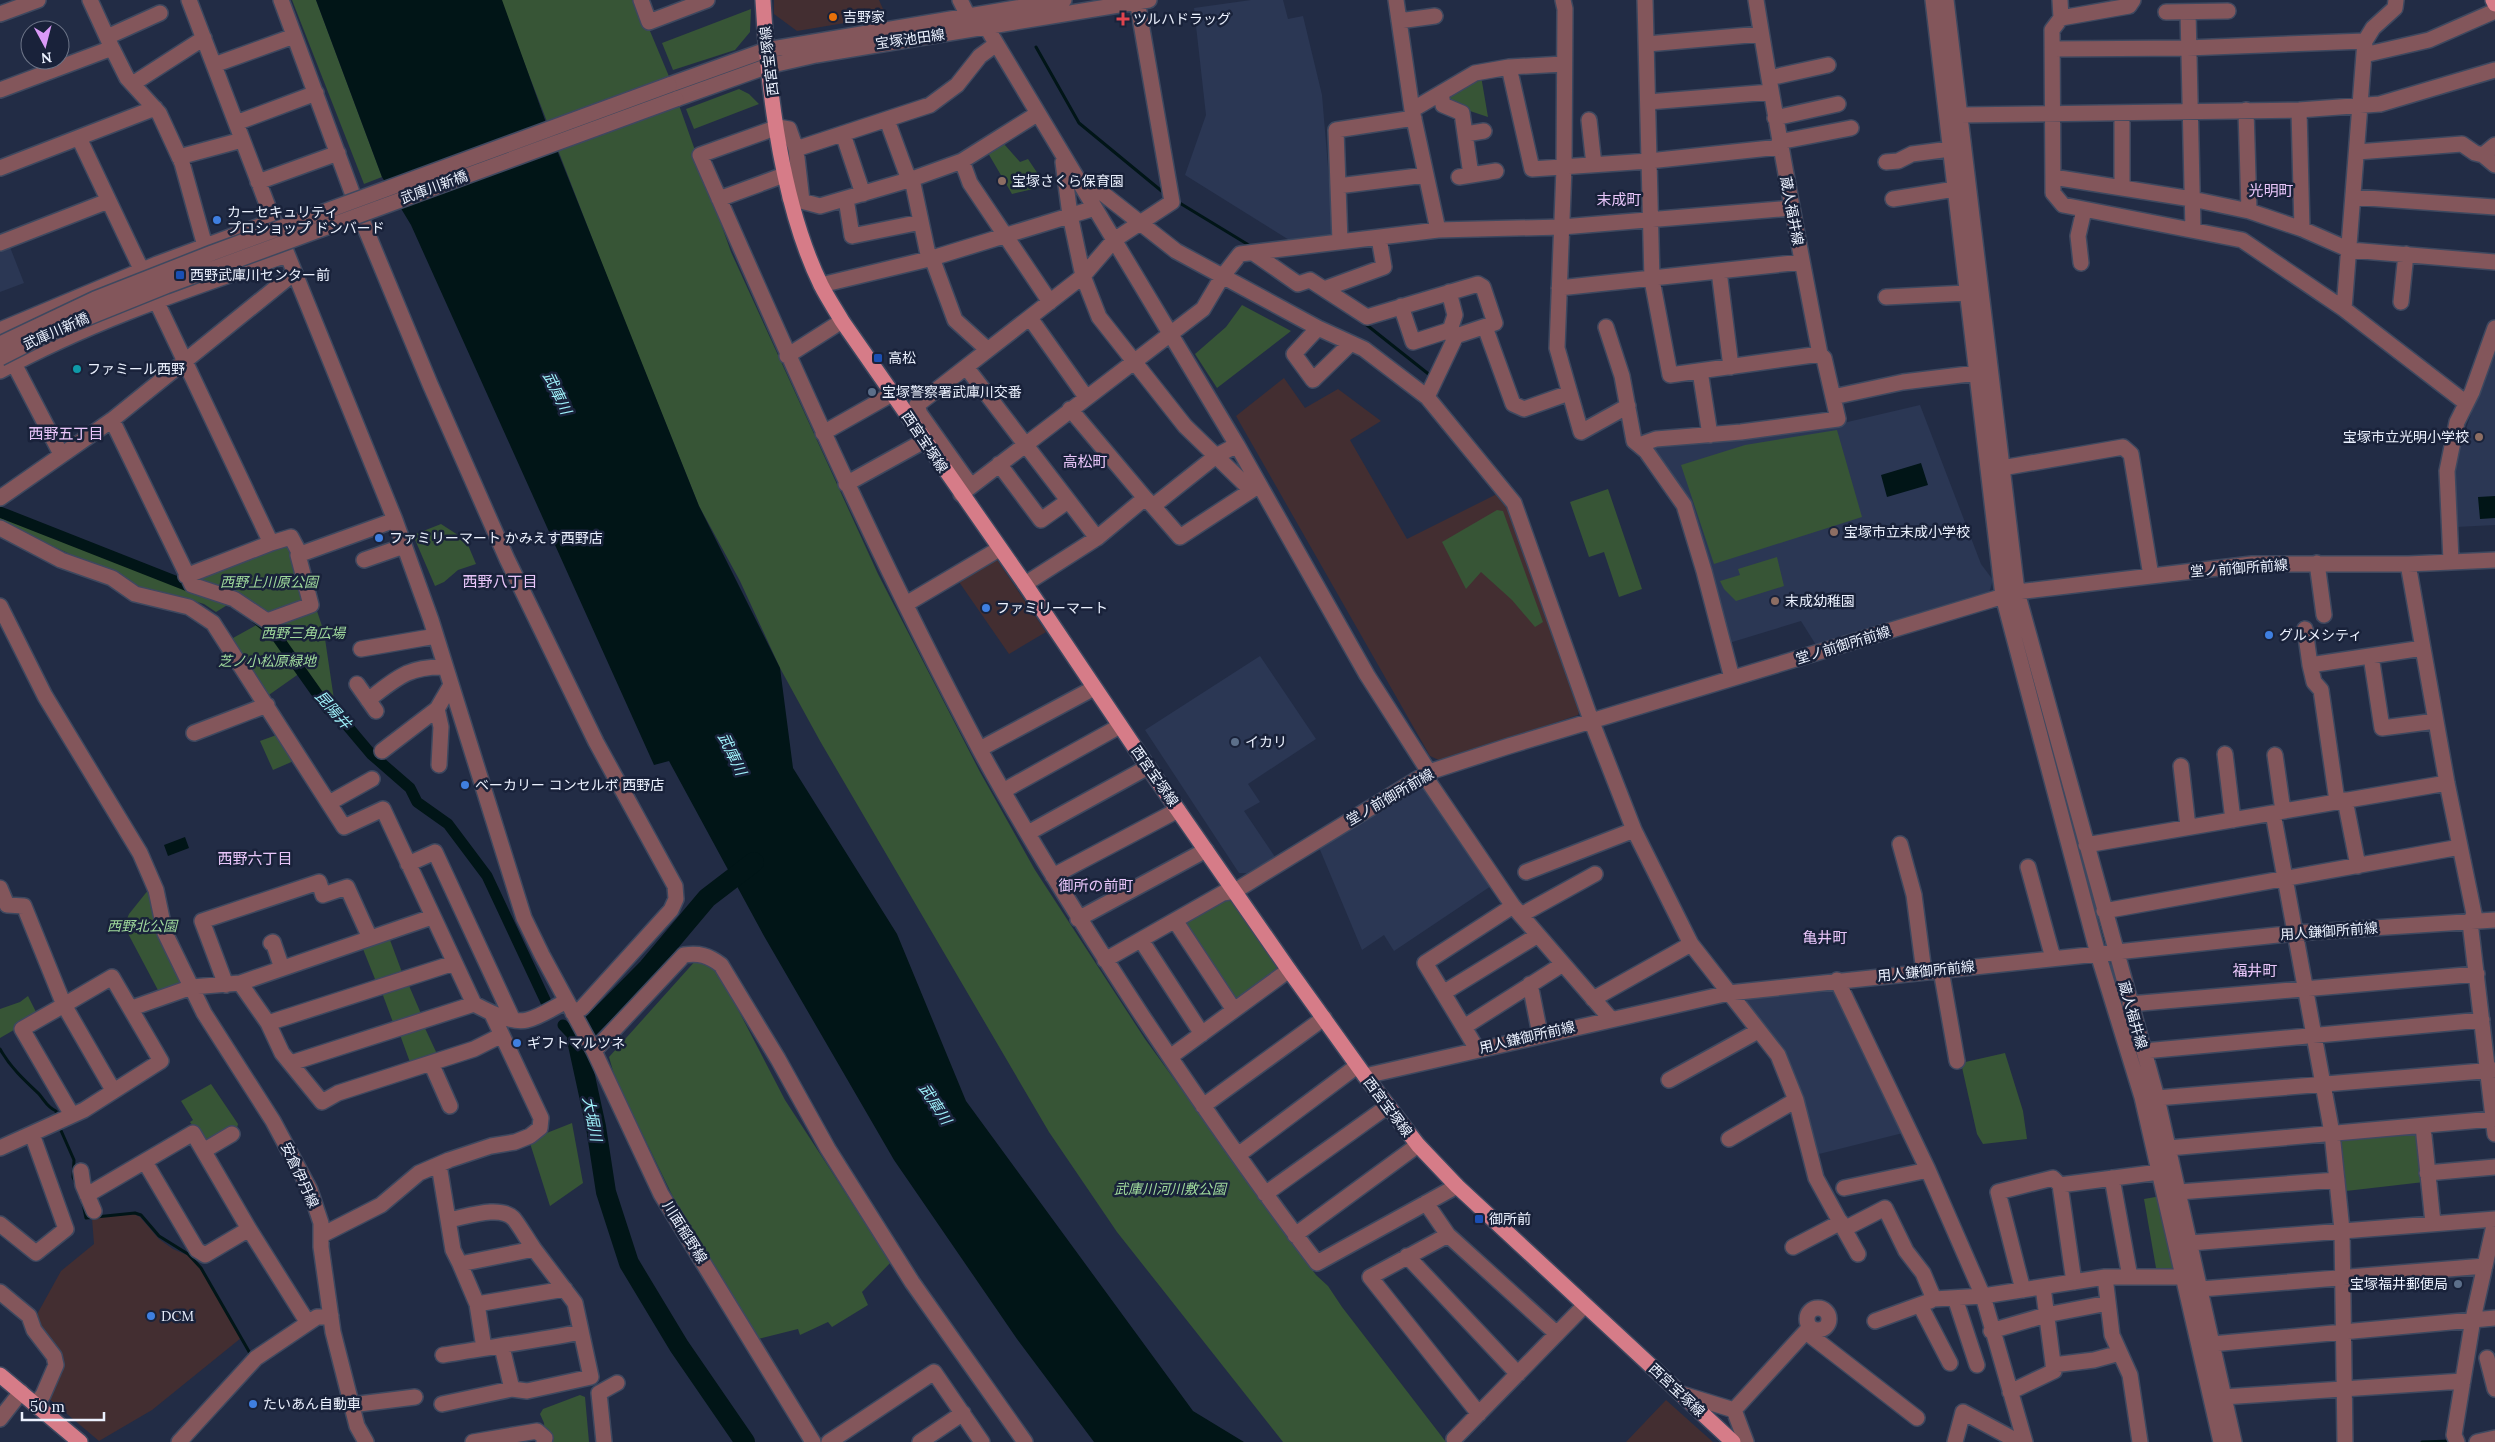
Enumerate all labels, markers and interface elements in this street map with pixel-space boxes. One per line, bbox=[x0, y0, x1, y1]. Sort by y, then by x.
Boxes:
place label: 吉野家 bbox=[843, 8, 885, 26]
place label: ツルハドラッグ bbox=[1133, 10, 1231, 28]
marker: 吉野家 bbox=[827, 11, 839, 23]
marker: ツルハドラッグ bbox=[1117, 13, 1129, 25]
north arrow bbox=[20, 20, 70, 70]
street label: 西宮宝塚線 bbox=[756, 25, 782, 97]
street label: 宝塚池田線 bbox=[874, 25, 946, 53]
text: N bbox=[40, 48, 53, 68]
street label: 武庫川新橋 bbox=[398, 167, 470, 207]
place label: 宝塚さくら保育園 bbox=[1012, 172, 1124, 190]
marker: 宝塚さくら保育園 bbox=[996, 175, 1008, 187]
street label: 蔵人福井線 bbox=[1776, 175, 1808, 247]
district label: 光明町 bbox=[2248, 181, 2294, 200]
district label: 末成町 bbox=[1596, 190, 1642, 209]
place label: カーセキュリティ プロショップ ドンバード bbox=[227, 203, 385, 237]
marker: カーセキュリティ プロショップ ドンバード bbox=[211, 214, 223, 226]
place label: 西野武庫川センター前 bbox=[190, 266, 330, 284]
marker: 西野武庫川センター前 bbox=[174, 269, 186, 281]
street label: 武庫川新橋 bbox=[20, 309, 92, 353]
place label: 高松 bbox=[888, 349, 916, 367]
marker: 高松 bbox=[872, 352, 884, 364]
place label: ファミール西野 bbox=[87, 360, 185, 378]
marker: ファミール西野 bbox=[71, 363, 83, 375]
water label: 武庫川 bbox=[539, 368, 577, 419]
place label: 宝塚警察署武庫川交番 bbox=[882, 383, 1022, 401]
marker: 宝塚警察署武庫川交番 bbox=[866, 386, 878, 398]
street label: 西宮宝塚線 bbox=[898, 408, 952, 476]
district label: 西野五丁目 bbox=[28, 424, 104, 443]
place label: 宝塚市立光明小学校 bbox=[2343, 428, 2469, 446]
marker: 宝塚市立光明小学校 bbox=[2473, 431, 2485, 443]
district label: 高松町 bbox=[1062, 452, 1108, 471]
place label: 宝塚市立末成小学校 bbox=[1844, 523, 1970, 541]
marker: 宝塚市立末成小学校 bbox=[1828, 526, 1840, 538]
place label: ファミリーマート かみえす西野店 bbox=[389, 529, 603, 547]
marker: ファミリーマート かみえす西野店 bbox=[373, 532, 385, 544]
street label: 堂ノ前御所前線 bbox=[2189, 556, 2289, 580]
district label: 西野八丁目 bbox=[462, 572, 538, 591]
park label: 西野上川原公園 bbox=[220, 573, 320, 591]
place label: 末成幼稚園 bbox=[1785, 592, 1855, 610]
marker: 末成幼稚園 bbox=[1769, 595, 1781, 607]
place label: ファミリーマート bbox=[996, 599, 1108, 617]
marker: ファミリーマート bbox=[980, 602, 992, 614]
street label: 堂ノ前御所前線 bbox=[1794, 622, 1892, 668]
park label: 西野三角広場 bbox=[261, 624, 347, 642]
place label: グルメシティ bbox=[2279, 626, 2362, 644]
marker: グルメシティ bbox=[2263, 629, 2275, 641]
park label: 芝ノ小松原緑地 bbox=[218, 652, 318, 670]
water label: 昆陽井 bbox=[311, 687, 357, 734]
water label: 武庫川 bbox=[714, 729, 752, 780]
place label: イカリ bbox=[1245, 733, 1287, 751]
marker: イカリ bbox=[1229, 736, 1241, 748]
street label: 西宮宝塚線 bbox=[1128, 742, 1182, 810]
street label: 堂ノ前御所前線 bbox=[1343, 765, 1437, 829]
place label: ベーカリー コンセルボ 西野店 bbox=[475, 776, 664, 794]
marker: ベーカリー コンセルボ 西野店 bbox=[459, 779, 471, 791]
district label: 西野六丁目 bbox=[217, 849, 293, 868]
district label: 御所の前町 bbox=[1058, 876, 1134, 895]
park label: 西野北公園 bbox=[107, 917, 179, 935]
street label: 用人鎌御所前線 bbox=[2279, 919, 2379, 943]
district label: 亀井町 bbox=[1802, 928, 1848, 947]
street label: 用人鎌御所前線 bbox=[1876, 957, 1976, 985]
district label: 福井町 bbox=[2232, 961, 2278, 980]
street label: 蔵人福井線 bbox=[2115, 979, 2151, 1051]
street label: 用人鎌御所前線 bbox=[1477, 1017, 1577, 1057]
place label: ギフトマルツネ bbox=[527, 1034, 625, 1052]
marker: ギフトマルツネ bbox=[511, 1037, 523, 1049]
street label: 西宮宝塚線 bbox=[1360, 1074, 1416, 1140]
water label: 武庫川 bbox=[915, 1080, 957, 1129]
water label: 大堀川 bbox=[579, 1095, 606, 1145]
street label: 安倉伊丹線 bbox=[277, 1139, 323, 1211]
park label: 武庫川河川敷公園 bbox=[1114, 1180, 1228, 1198]
street label: 川面稲野線 bbox=[659, 1198, 711, 1266]
place label: 御所前 bbox=[1489, 1210, 1531, 1228]
marker: 御所前 bbox=[1473, 1213, 1485, 1225]
place label: 宝塚福井郵便局 bbox=[2350, 1275, 2448, 1293]
marker: 宝塚福井郵便局 bbox=[2452, 1278, 2464, 1290]
place label: DCM bbox=[161, 1307, 194, 1325]
marker: DCM bbox=[145, 1310, 157, 1322]
street label: 西宮宝塚線 bbox=[1645, 1360, 1709, 1420]
scale bar bbox=[22, 1390, 105, 1422]
place label: たいあん自動車 bbox=[263, 1395, 361, 1413]
text: 50 m bbox=[30, 1397, 65, 1416]
marker: たいあん自動車 bbox=[247, 1398, 259, 1410]

